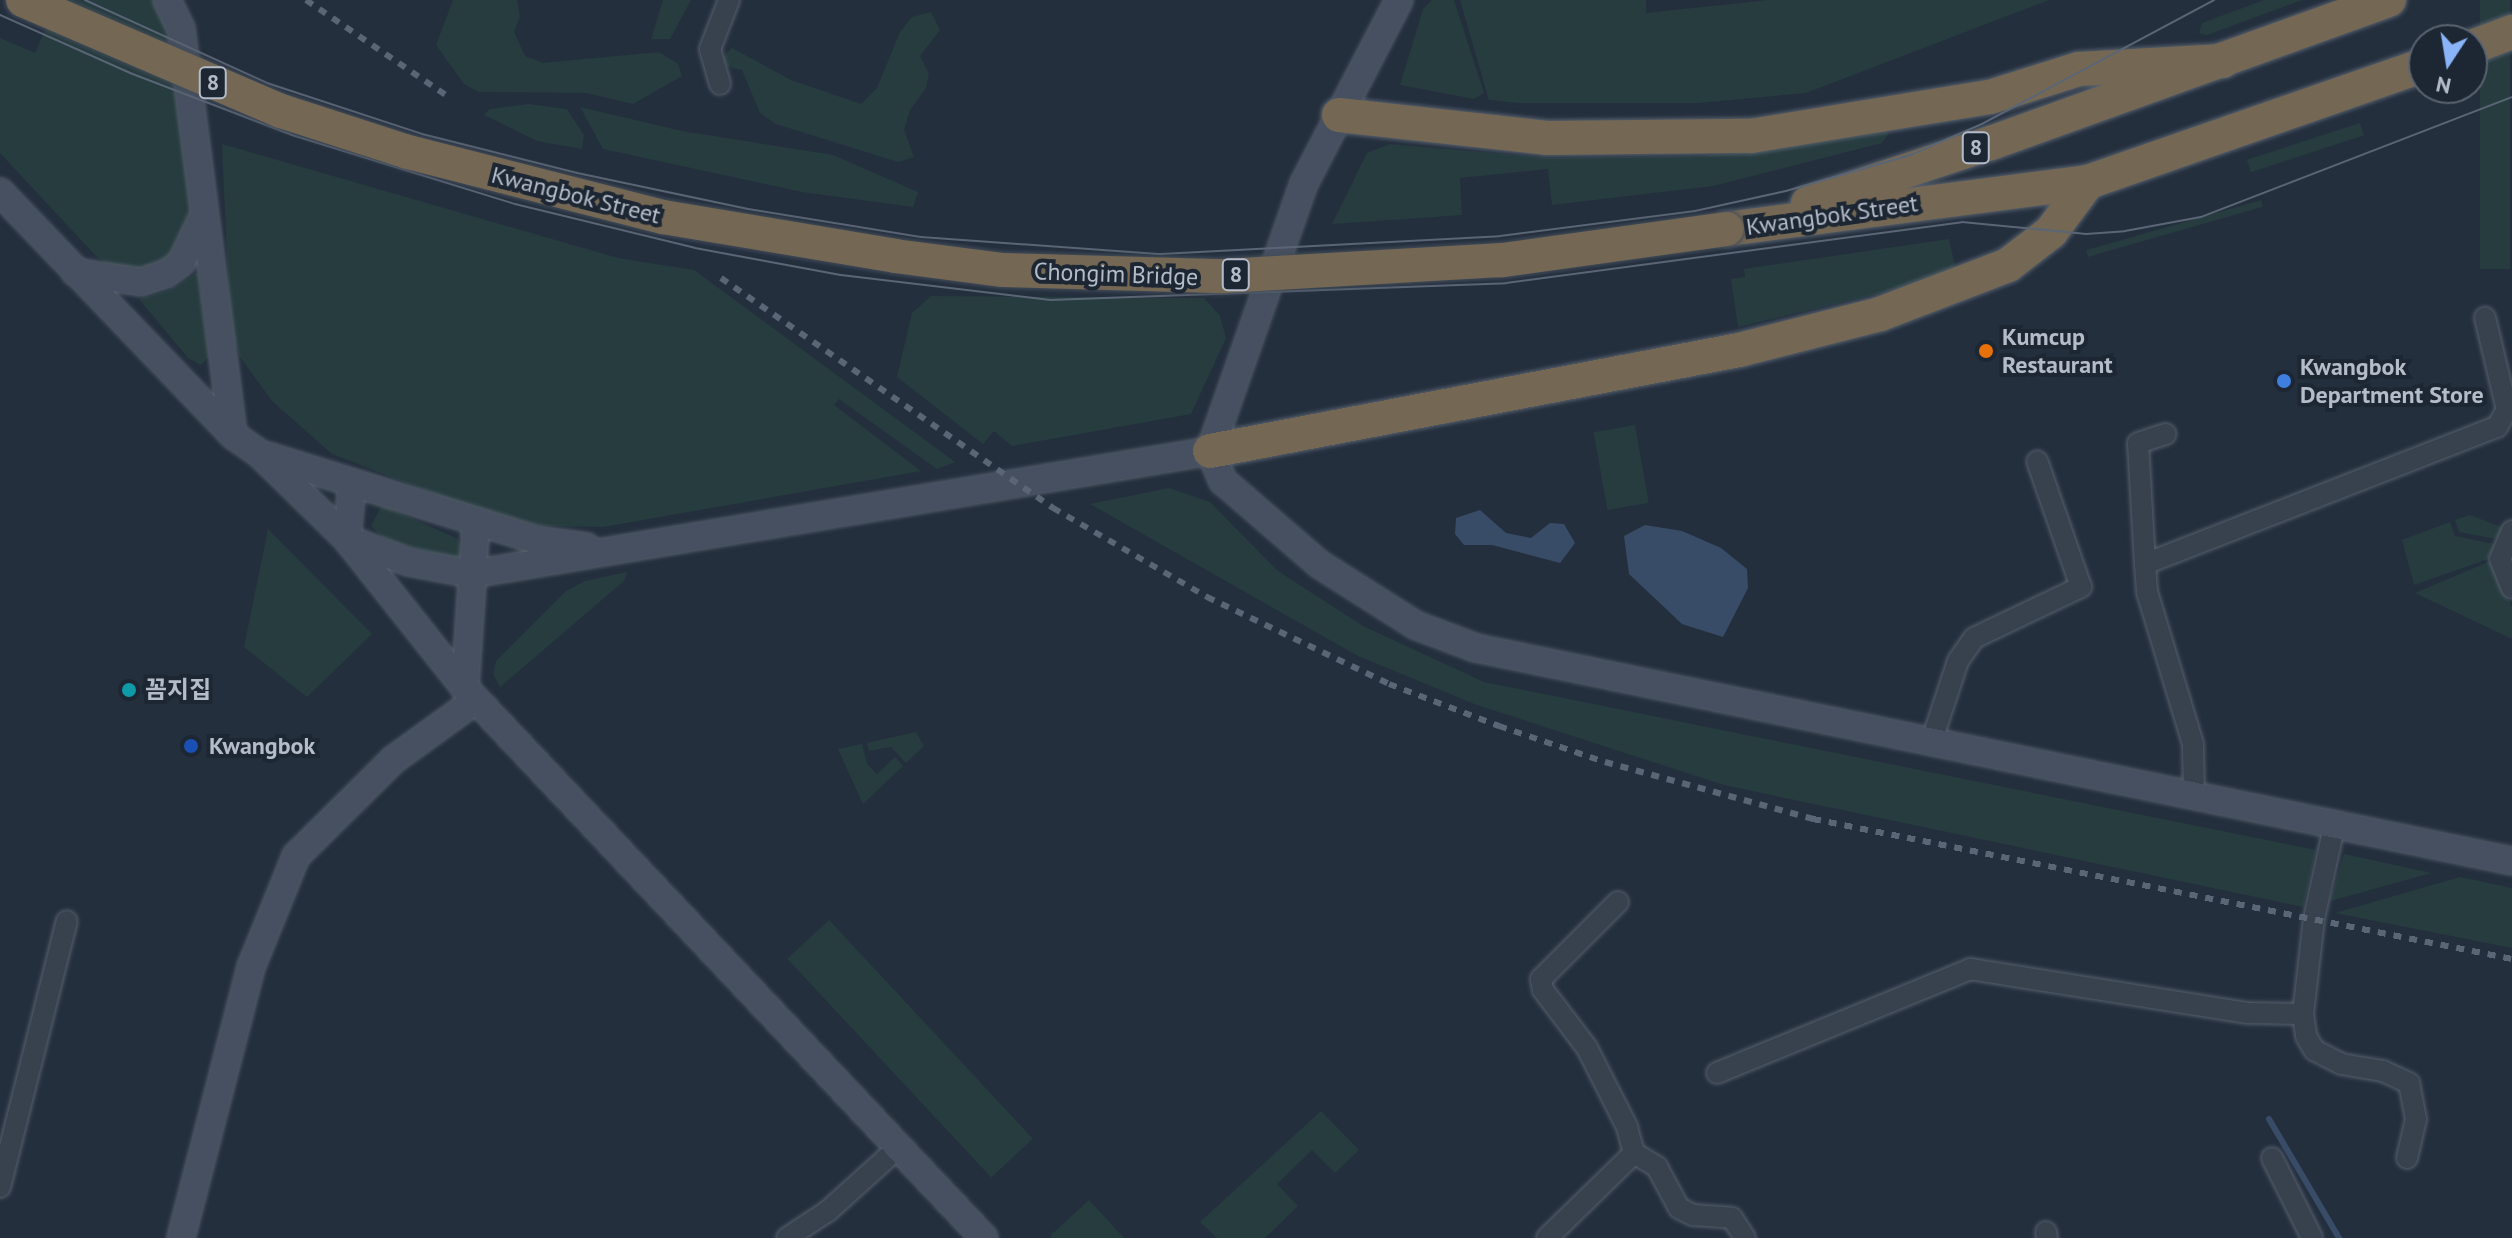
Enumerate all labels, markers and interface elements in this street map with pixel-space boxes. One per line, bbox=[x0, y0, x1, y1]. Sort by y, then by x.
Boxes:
north arrow bbox=[2408, 24, 2488, 104]
road number: 8 bbox=[197, 65, 229, 101]
text: N bbox=[2433, 70, 2453, 101]
road number: 8 bbox=[1960, 130, 1992, 166]
street label: Kwangbok Street bbox=[488, 160, 664, 230]
street label: Kwangbok Street bbox=[1744, 189, 1920, 241]
street label: Chongim Bridge bbox=[1033, 257, 1199, 291]
road number: 8 bbox=[1220, 257, 1252, 293]
place label: Kumcup Restaurant bbox=[2002, 323, 2113, 379]
marker: Kumcup Restaurant bbox=[1977, 342, 1995, 360]
place label: Kwangbok Department Store bbox=[2300, 353, 2484, 409]
marker: Kwangbok Department Store bbox=[2275, 372, 2293, 390]
place label: 꼼지집 bbox=[145, 676, 211, 704]
marker: 꼼지집 bbox=[120, 681, 138, 699]
place label: Kwangbok bbox=[209, 732, 315, 760]
marker: Kwangbok bbox=[180, 735, 202, 757]

